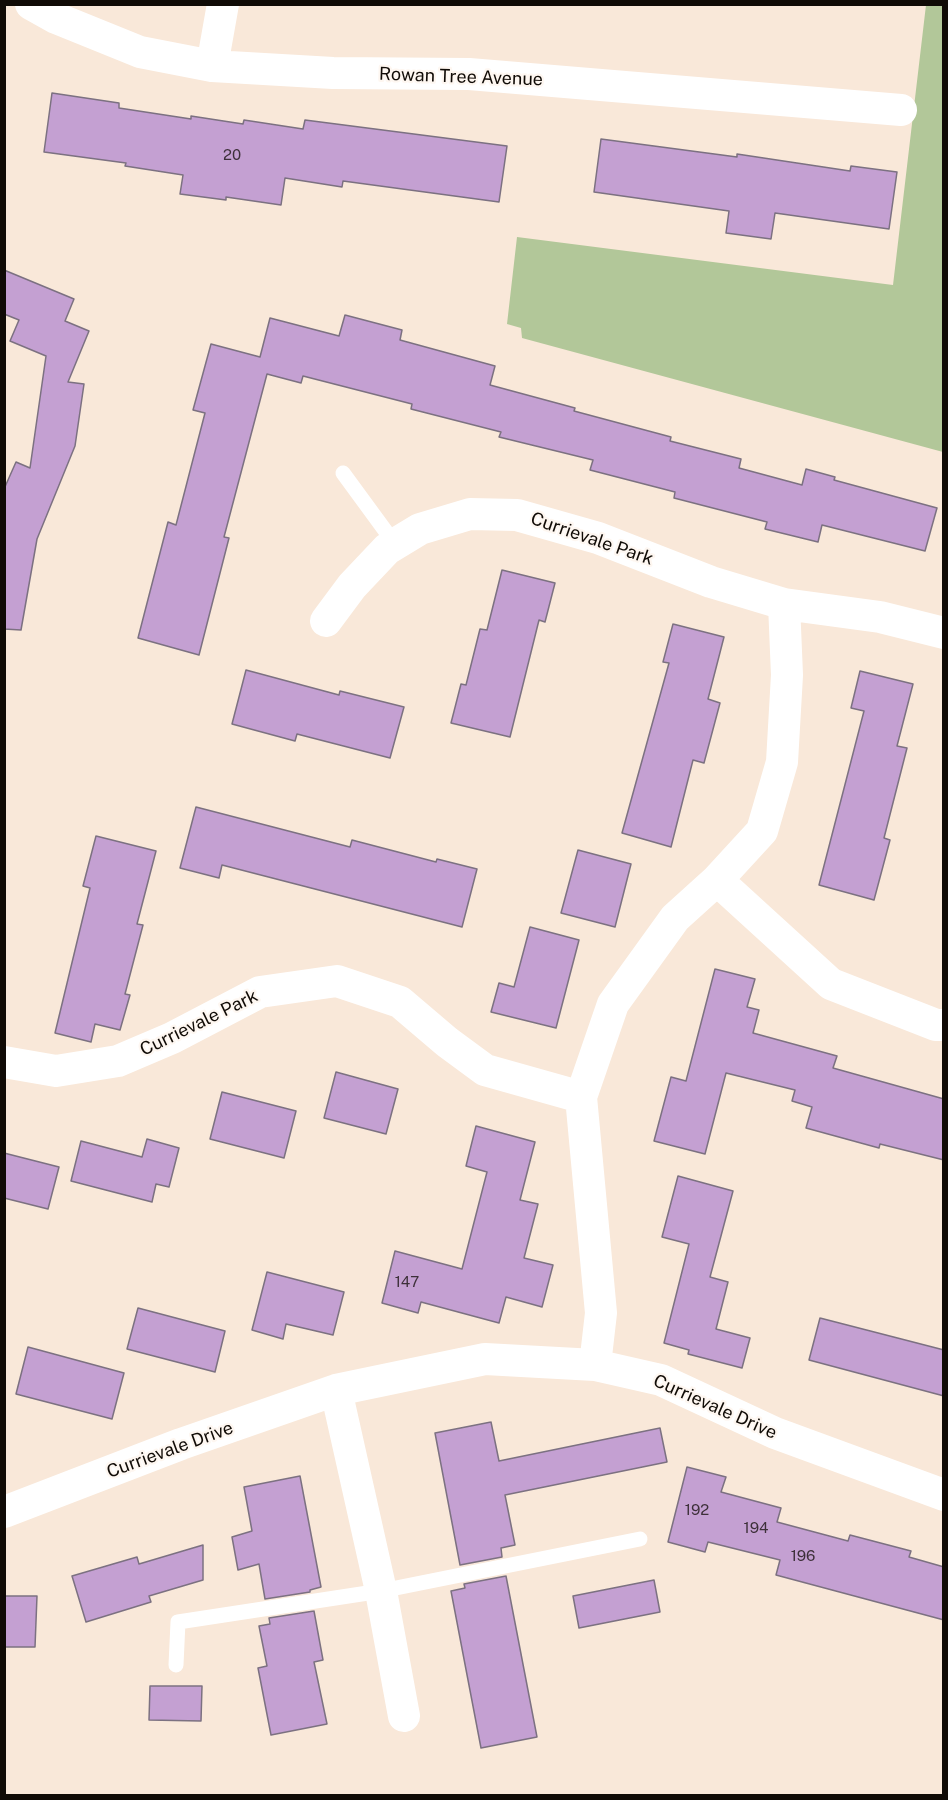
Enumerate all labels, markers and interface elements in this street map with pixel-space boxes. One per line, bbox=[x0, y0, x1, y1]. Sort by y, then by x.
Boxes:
street label: Rowan Tree Avenue bbox=[379, 63, 543, 91]
house number: 20 bbox=[223, 146, 241, 164]
street label: Currievale Park bbox=[528, 508, 656, 570]
street label: Currievale Park bbox=[137, 985, 261, 1061]
house number: 147 bbox=[395, 1273, 419, 1291]
street label: Currievale Drive bbox=[650, 1370, 780, 1444]
street label: Currievale Drive bbox=[104, 1417, 236, 1483]
house number: 192 bbox=[685, 1501, 709, 1519]
house number: 194 bbox=[744, 1519, 768, 1537]
house number: 196 bbox=[791, 1547, 815, 1565]

